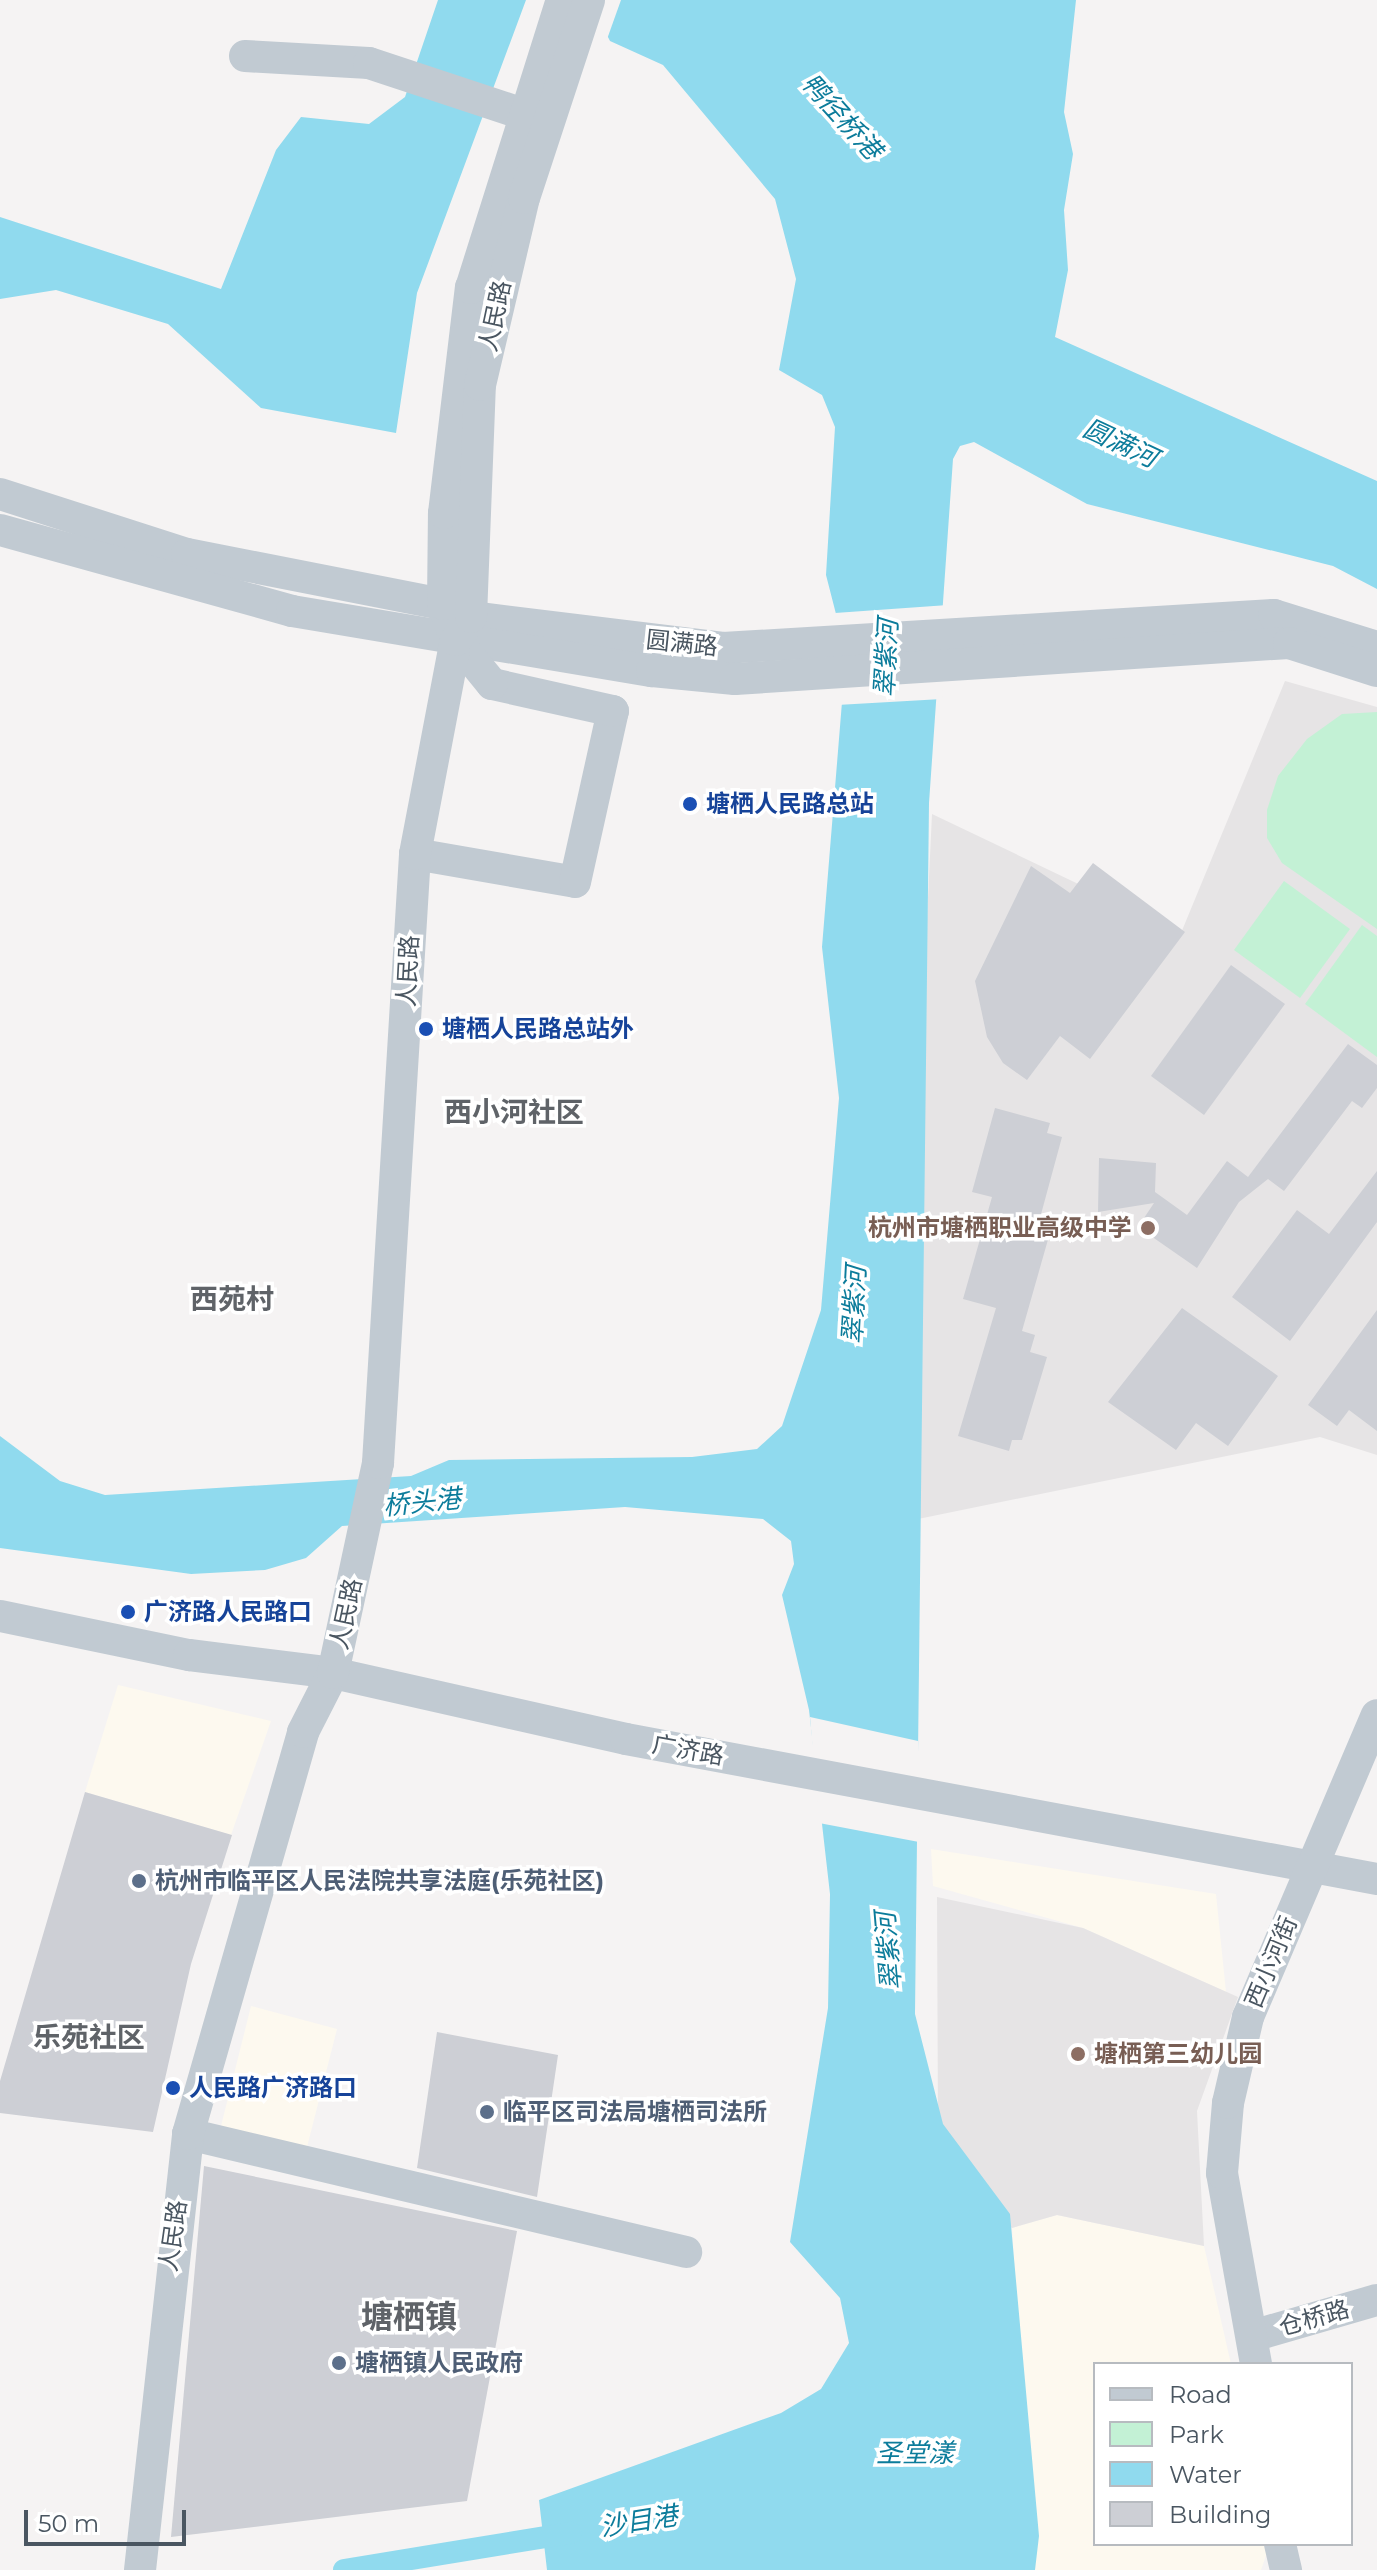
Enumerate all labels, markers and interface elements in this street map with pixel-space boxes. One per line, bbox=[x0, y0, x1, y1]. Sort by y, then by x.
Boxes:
water label: 鸭径桥港 bbox=[795, 68, 887, 166]
street label: 人民路 bbox=[473, 278, 517, 354]
water label: 圆满河 bbox=[1078, 413, 1162, 475]
water label: 翠紫河 bbox=[869, 618, 905, 698]
street label: 圆满路 bbox=[645, 625, 719, 661]
place label: 塘栖人民路总站 bbox=[706, 790, 874, 818]
marker: 塘栖人民路总站 bbox=[681, 795, 699, 813]
street label: 人民路 bbox=[392, 934, 424, 1008]
place label: 塘栖人民路总站外 bbox=[442, 1015, 634, 1043]
marker: 塘栖人民路总站外 bbox=[417, 1020, 435, 1038]
district label: 西小河社区 bbox=[444, 1095, 584, 1129]
place label: 杭州市塘栖职业高级中学 bbox=[868, 1214, 1132, 1242]
marker: 杭州市塘栖职业高级中学 bbox=[1139, 1219, 1157, 1237]
water label: 翠紫河 bbox=[837, 1265, 873, 1345]
district label: 西苑村 bbox=[190, 1282, 274, 1316]
water label: 桥头港 bbox=[382, 1483, 462, 1523]
street label: 人民路 bbox=[324, 1576, 368, 1652]
place label: 广济路人民路口 bbox=[144, 1598, 312, 1626]
marker: 广济路人民路口 bbox=[119, 1603, 137, 1621]
street label: 广济路 bbox=[650, 1730, 726, 1770]
place label: 杭州市临平区人民法院共享法庭(乐苑社区) bbox=[155, 1867, 604, 1895]
marker: 杭州市临平区人民法院共享法庭(乐苑社区) bbox=[130, 1872, 148, 1890]
water label: 翠紫河 bbox=[870, 1911, 908, 1991]
street label: 西小河街 bbox=[1239, 1912, 1303, 2012]
district label: 乐苑社区 bbox=[33, 2020, 145, 2054]
place label: 塘栖第三幼儿园 bbox=[1094, 2040, 1262, 2068]
marker: 塘栖第三幼儿园 bbox=[1069, 2045, 1087, 2063]
place label: 人民路广济路口 bbox=[189, 2074, 357, 2102]
marker: 人民路广济路口 bbox=[164, 2079, 182, 2097]
place label: 临平区司法局塘栖司法所 bbox=[503, 2098, 767, 2126]
marker: 临平区司法局塘栖司法所 bbox=[478, 2103, 496, 2121]
street label: 人民路 bbox=[154, 2198, 192, 2274]
street label: 仓桥路 bbox=[1275, 2294, 1353, 2342]
district label: 塘栖镇 bbox=[361, 2298, 457, 2336]
place label: 塘栖镇人民政府 bbox=[355, 2349, 523, 2377]
marker: 塘栖镇人民政府 bbox=[330, 2354, 348, 2372]
legend bbox=[1093, 2362, 1353, 2546]
text: Road bbox=[1169, 2380, 1232, 2409]
text: Park bbox=[1169, 2420, 1224, 2449]
water label: 圣堂漾 bbox=[876, 2438, 954, 2470]
text: Water bbox=[1169, 2460, 1242, 2489]
scale bar bbox=[28, 2494, 190, 2544]
water label: 沙目港 bbox=[598, 2500, 680, 2544]
text: Building bbox=[1169, 2500, 1272, 2529]
text: 50 m bbox=[38, 2509, 99, 2538]

